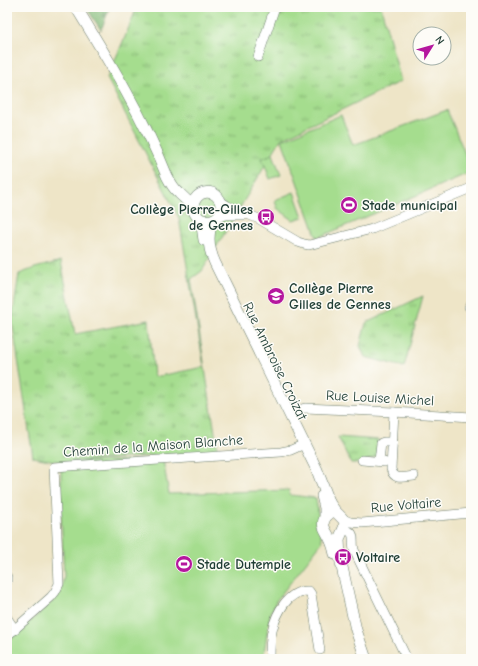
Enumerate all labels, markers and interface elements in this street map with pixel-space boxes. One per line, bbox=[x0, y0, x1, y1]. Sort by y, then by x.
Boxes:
north arrow bbox=[412, 26, 452, 66]
text: N bbox=[432, 34, 447, 47]
sports icon: Stade municipal bbox=[339, 195, 359, 215]
place label: Stade municipal bbox=[362, 197, 457, 214]
place label: Collège Pierre-Gilles de Gennes bbox=[130, 201, 253, 234]
bus stop icon: Collège Pierre-Gilles de Gennes bbox=[256, 207, 276, 227]
place label: Collège Pierre Gilles de Gennes bbox=[289, 280, 391, 313]
school or university icon: Collège Pierre Gilles de Gennes bbox=[266, 286, 286, 306]
street label: Rue Ambroise Croizat bbox=[239, 299, 311, 424]
street label: Rue Louise Michel bbox=[325, 387, 435, 409]
street label: Chemin de la Maison Blanche bbox=[63, 431, 243, 461]
street label: Rue Voltaire bbox=[370, 493, 442, 517]
bus stop icon: Voltaire bbox=[333, 547, 353, 567]
place label: Voltaire bbox=[356, 549, 400, 566]
sports icon: Stade Dutemple bbox=[174, 554, 194, 574]
place label: Stade Dutemple bbox=[197, 556, 291, 573]

